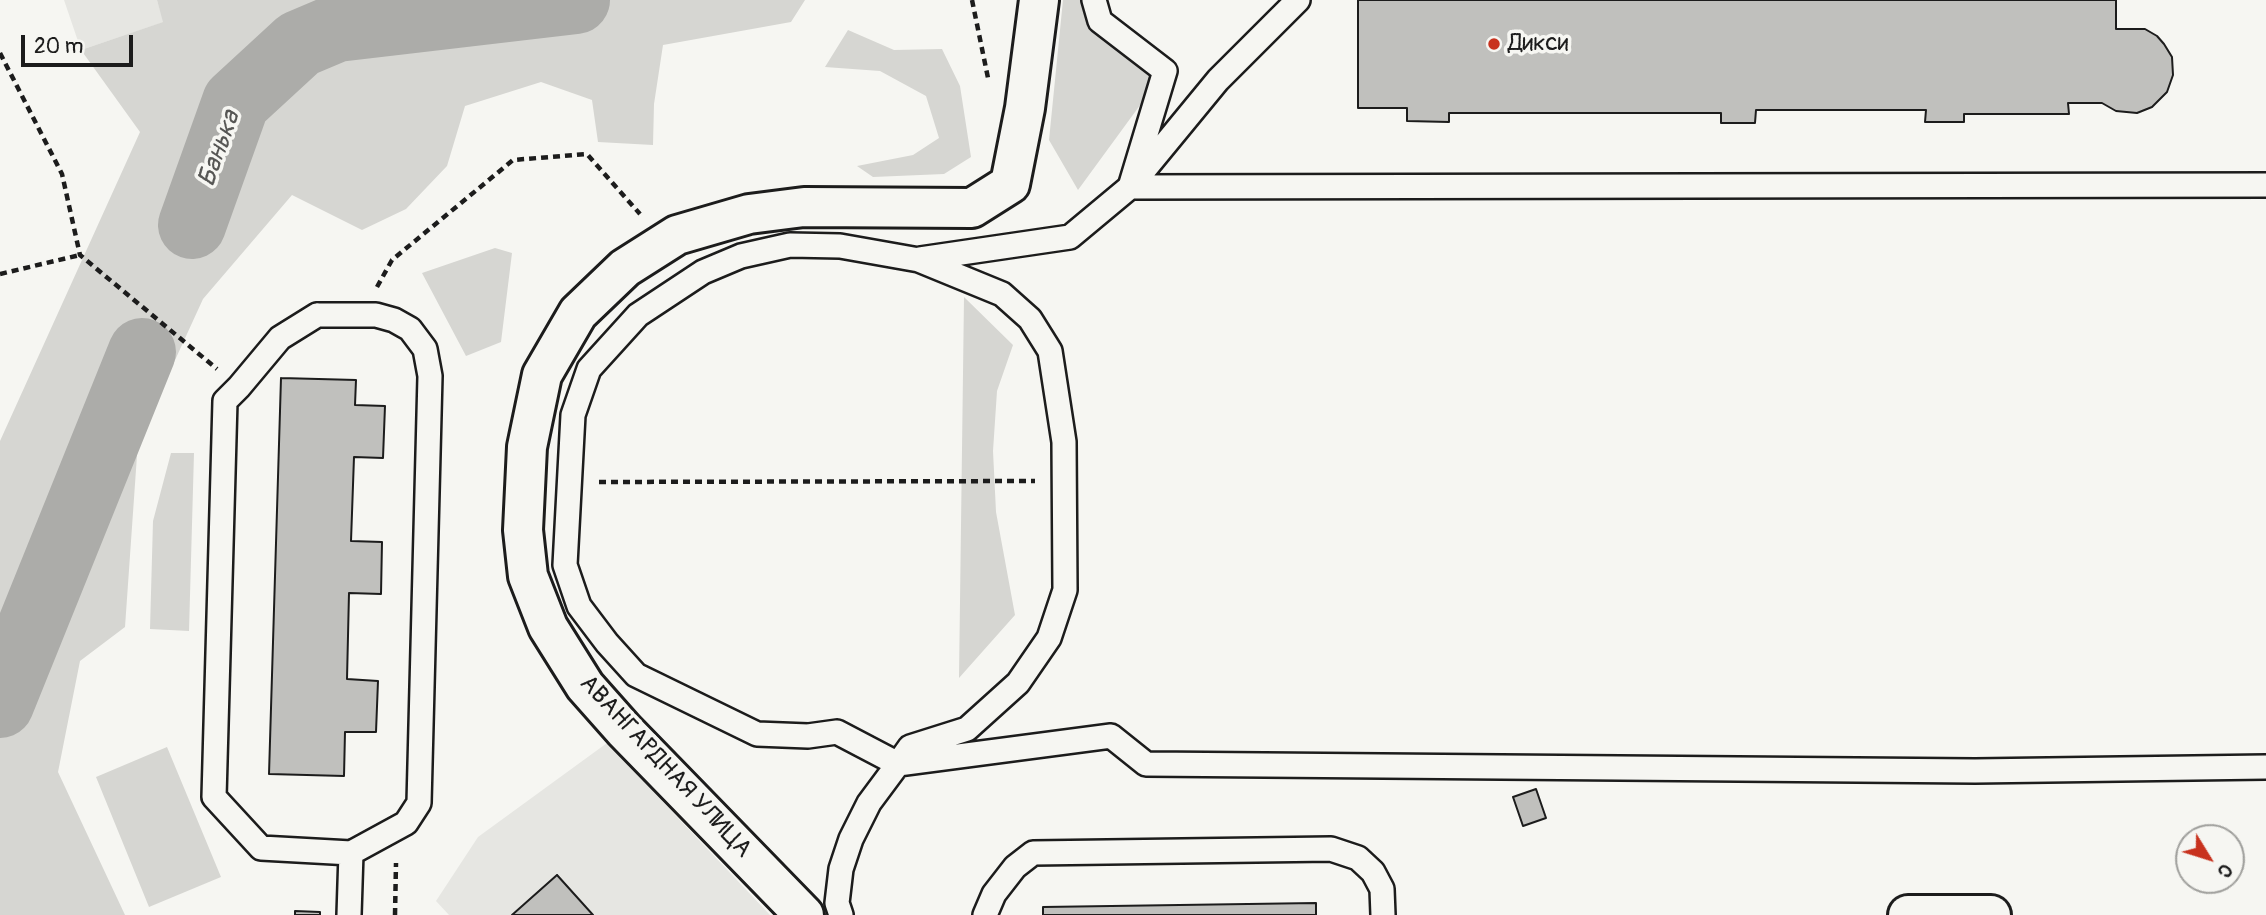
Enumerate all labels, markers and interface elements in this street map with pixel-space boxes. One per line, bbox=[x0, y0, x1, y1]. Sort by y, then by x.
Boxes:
scale bar bbox=[24, 21, 136, 65]
place label: Дикси bbox=[1508, 30, 1568, 58]
text: 20 m bbox=[34, 33, 83, 60]
marker: Дикси bbox=[1486, 36, 1502, 52]
water label: Банька bbox=[192, 107, 248, 191]
street label: АВАНГАРДНАЯ УЛИЦА bbox=[573, 670, 757, 864]
north arrow bbox=[2175, 824, 2245, 894]
text: С bbox=[2212, 859, 2238, 883]

